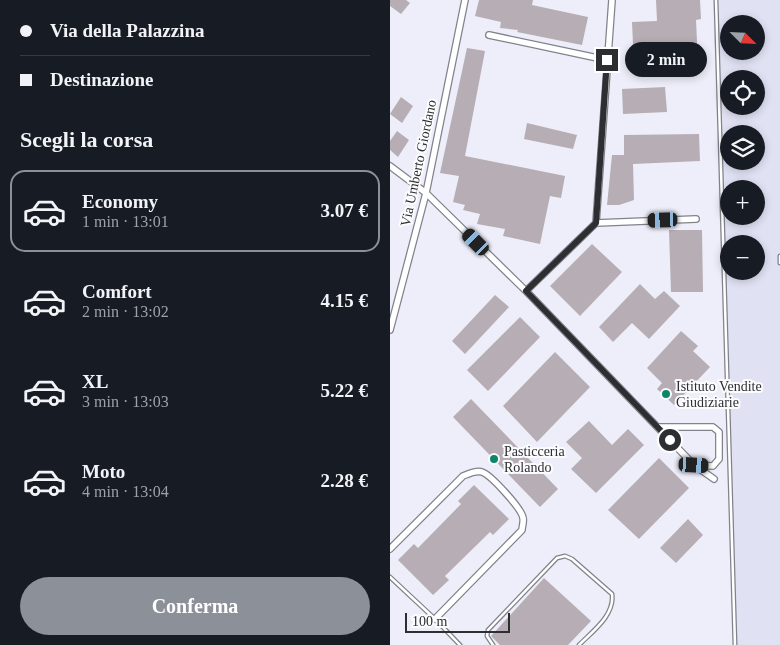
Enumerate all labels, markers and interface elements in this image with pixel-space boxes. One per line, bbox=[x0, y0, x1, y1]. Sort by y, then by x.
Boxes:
north arrow bbox=[720, 15, 765, 60]
map controls bbox=[720, 15, 765, 280]
text: Via della Palazzina bbox=[50, 20, 204, 41]
callout: 2 min bbox=[624, 42, 707, 78]
route end bbox=[596, 49, 618, 71]
text: 2 min bbox=[647, 51, 685, 68]
text: Destinazione bbox=[50, 69, 153, 90]
button: locate bbox=[720, 70, 765, 115]
street label: Via Umberto Giordano bbox=[398, 98, 439, 228]
button: layers bbox=[720, 125, 765, 170]
text: Scegli la corsa bbox=[20, 127, 153, 152]
button: + bbox=[720, 180, 765, 225]
icon: car bbox=[22, 189, 67, 234]
text: Economy bbox=[82, 191, 158, 212]
text: 3.07 € bbox=[321, 200, 368, 221]
car bbox=[647, 212, 678, 228]
text: 1 min · 13:01 bbox=[82, 213, 169, 230]
car bbox=[460, 226, 491, 258]
button: − bbox=[720, 235, 765, 280]
icon: car bbox=[22, 279, 67, 324]
text: Comfort bbox=[82, 281, 152, 302]
text: 4.15 € bbox=[321, 290, 368, 311]
text: 2 min · 13:02 bbox=[82, 303, 169, 320]
icon: car bbox=[22, 369, 67, 414]
text: XL bbox=[82, 371, 108, 392]
place label: Istituto Vendite Giudiziarie bbox=[676, 379, 762, 410]
text: 5.22 € bbox=[321, 380, 368, 401]
marker: Istituto Vendite Giudiziarie bbox=[660, 388, 672, 400]
text: 3 min · 13:03 bbox=[82, 393, 169, 410]
route start bbox=[659, 429, 681, 451]
place label: Pasticceria Rolando bbox=[504, 444, 565, 475]
marker: Pasticceria Rolando bbox=[488, 453, 500, 465]
car bbox=[678, 457, 709, 473]
icon: car bbox=[22, 459, 67, 504]
text: Moto bbox=[82, 461, 125, 482]
text: 2.28 € bbox=[321, 470, 368, 491]
text: 4 min · 13:04 bbox=[82, 483, 169, 500]
button: Conferma bbox=[20, 577, 370, 635]
scale bar bbox=[405, 610, 510, 633]
text: 100 m bbox=[412, 614, 447, 629]

